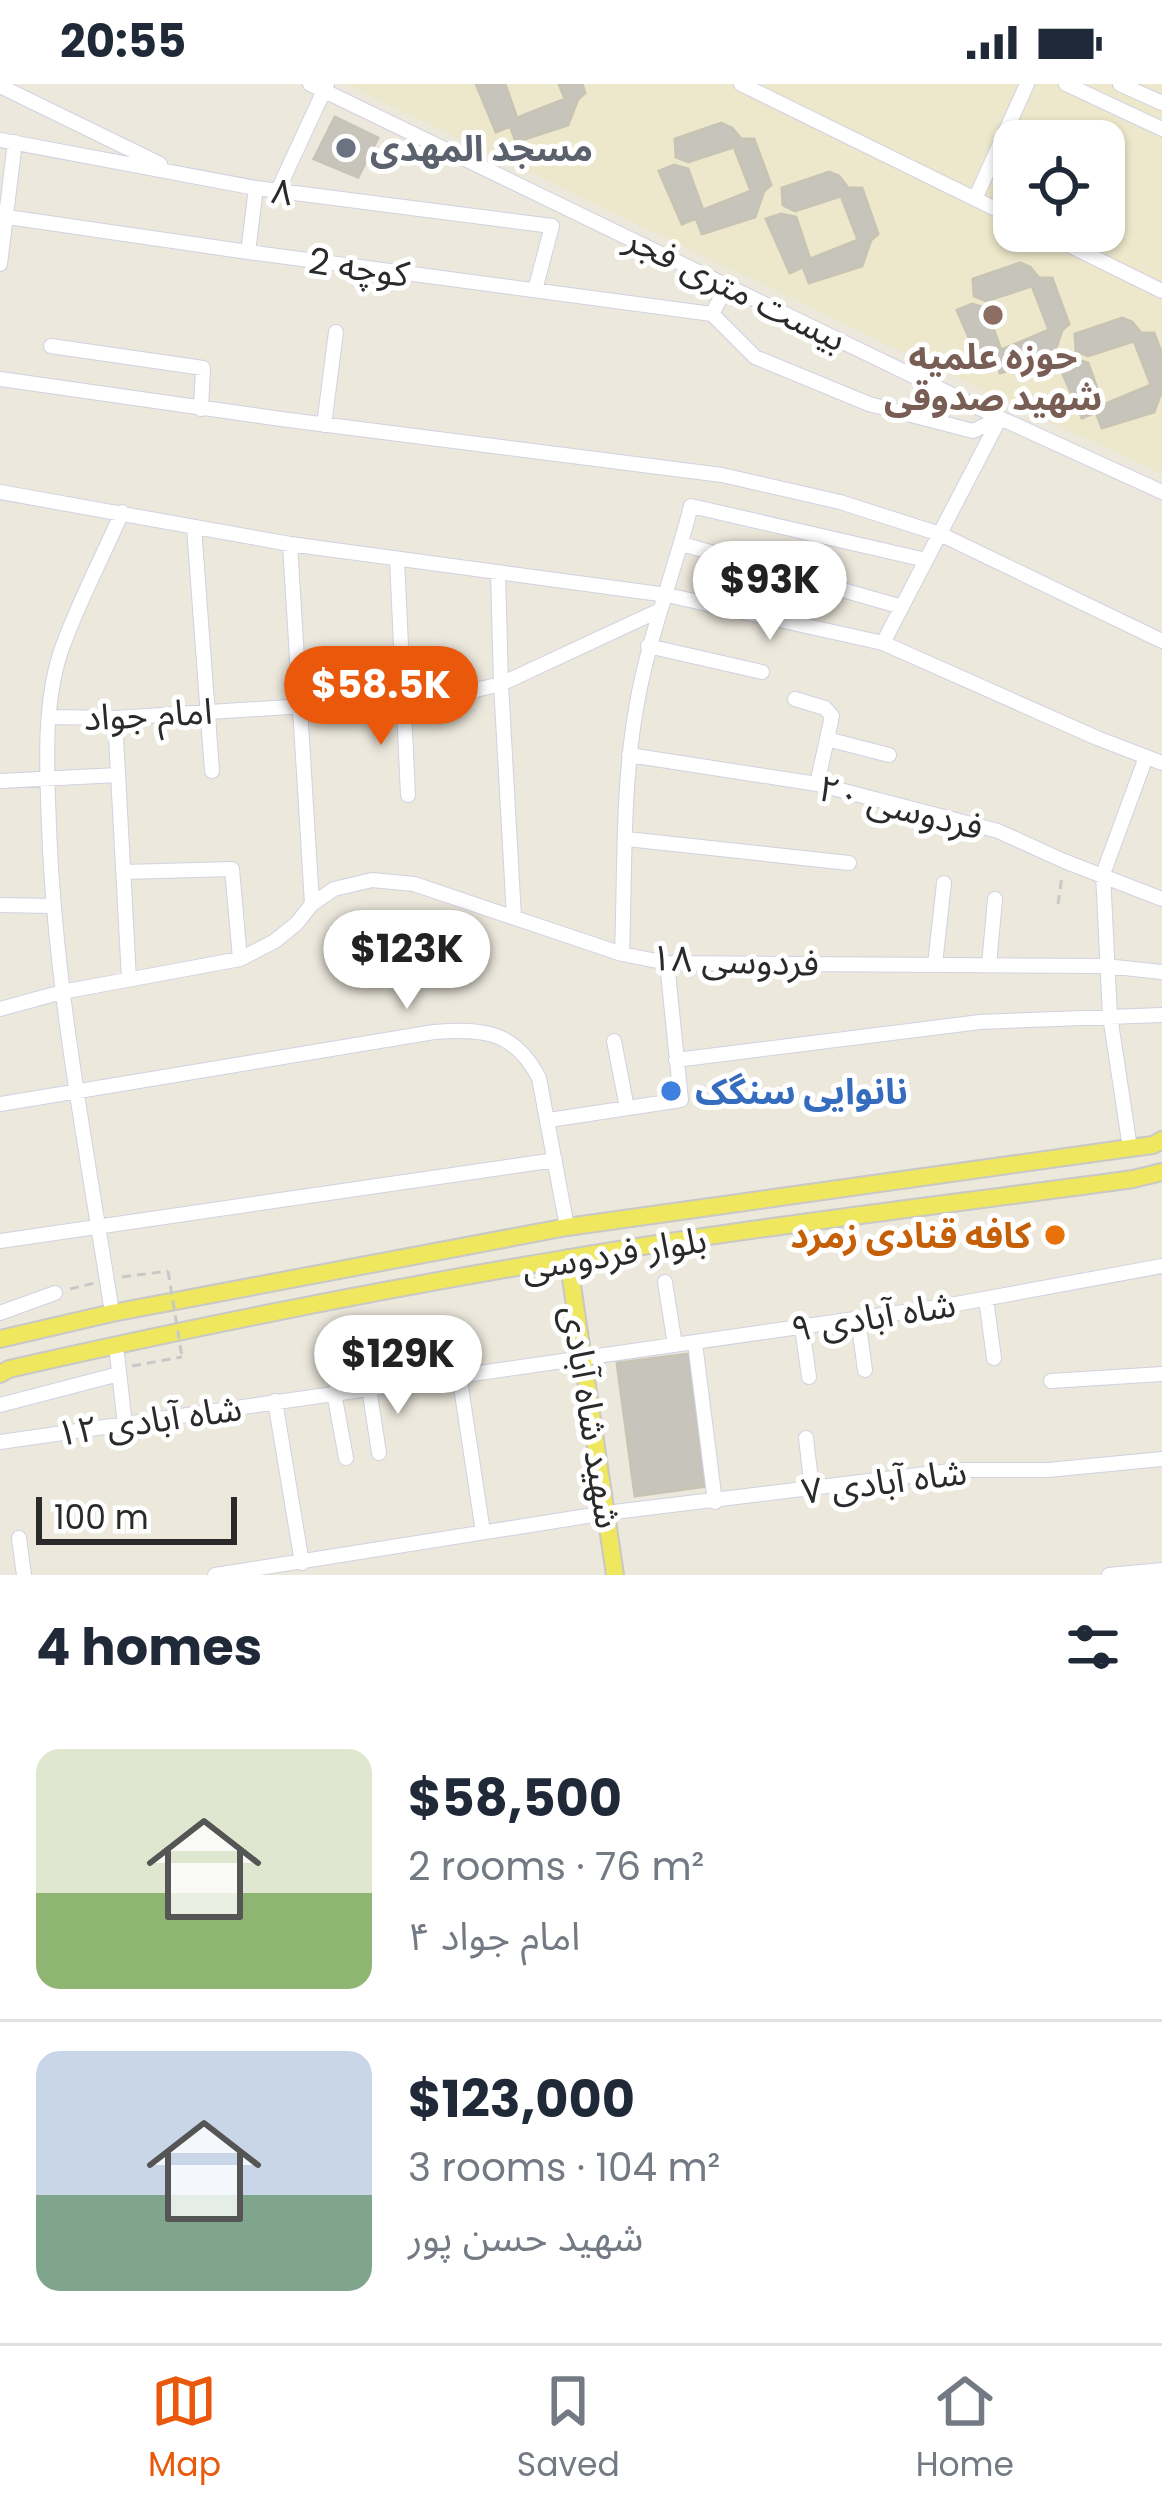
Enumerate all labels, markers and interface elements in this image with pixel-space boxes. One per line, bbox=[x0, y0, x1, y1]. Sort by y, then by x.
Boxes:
text: 20:55 bbox=[60, 10, 186, 73]
map controls bbox=[993, 120, 1125, 252]
button: locate bbox=[993, 120, 1125, 252]
place label: مسجد المهدی bbox=[370, 123, 593, 174]
marker: مسجد المهدی bbox=[333, 135, 359, 161]
street label: ۸ bbox=[269, 165, 295, 218]
street label: بیست متری فجر bbox=[616, 213, 855, 364]
street label: کوچه 2 bbox=[305, 235, 414, 300]
marker: حوزه علمیه شهید صدوقی bbox=[980, 302, 1006, 328]
place label: حوزه علمیه شهید صدوقی bbox=[884, 331, 1102, 423]
pin: $93K bbox=[699, 541, 841, 643]
text: $93K bbox=[720, 552, 820, 607]
pin: $58.5K bbox=[283, 646, 479, 748]
text: $58.5K bbox=[311, 657, 451, 712]
street label: امام جواد bbox=[82, 686, 214, 745]
street label: فردوسی ۲۰ bbox=[813, 762, 989, 853]
pin: $123K bbox=[323, 910, 491, 1012]
text: $123K bbox=[350, 921, 464, 976]
street label: فردوسی ۱۸ bbox=[650, 932, 820, 989]
place label: نانوایی سنگک bbox=[695, 1066, 908, 1117]
marker: نانوایی سنگک bbox=[658, 1078, 684, 1104]
place label: کافه قنادی زمرد bbox=[790, 1210, 1032, 1261]
street label: بلوار فردوسی bbox=[518, 1214, 710, 1293]
marker: کافه قنادی زمرد bbox=[1042, 1222, 1068, 1248]
street label: شاه آبادی ۹ bbox=[787, 1278, 959, 1355]
street label: شهید شاه آبادی bbox=[549, 1302, 634, 1532]
pin: $129K bbox=[314, 1315, 482, 1417]
text: $129K bbox=[341, 1326, 455, 1381]
street label: شاه آبادی ۱۲ bbox=[53, 1382, 245, 1459]
street label: شاه آبادی ۷ bbox=[798, 1446, 970, 1517]
scale bar bbox=[36, 1491, 237, 1544]
text: 100 m bbox=[54, 1494, 149, 1541]
text: 4 homes bbox=[36, 1611, 262, 1683]
icon: filters bbox=[1060, 1614, 1126, 1680]
text: $58,500 bbox=[408, 1762, 622, 1834]
icon: home bbox=[132, 1797, 276, 1941]
text: 2 rooms · 76 m² bbox=[408, 1839, 704, 1894]
text: امام جواد ۴ bbox=[408, 1909, 580, 1964]
text: $123,000 bbox=[408, 2063, 635, 2135]
icon: home bbox=[132, 2099, 276, 2243]
text: 3 rooms · 104 m² bbox=[408, 2140, 720, 2195]
text: شهید حسن پور bbox=[408, 2210, 643, 2265]
tab: Map bbox=[148, 2368, 221, 2490]
tab: Saved bbox=[517, 2368, 620, 2490]
tab: Home bbox=[916, 2368, 1014, 2490]

